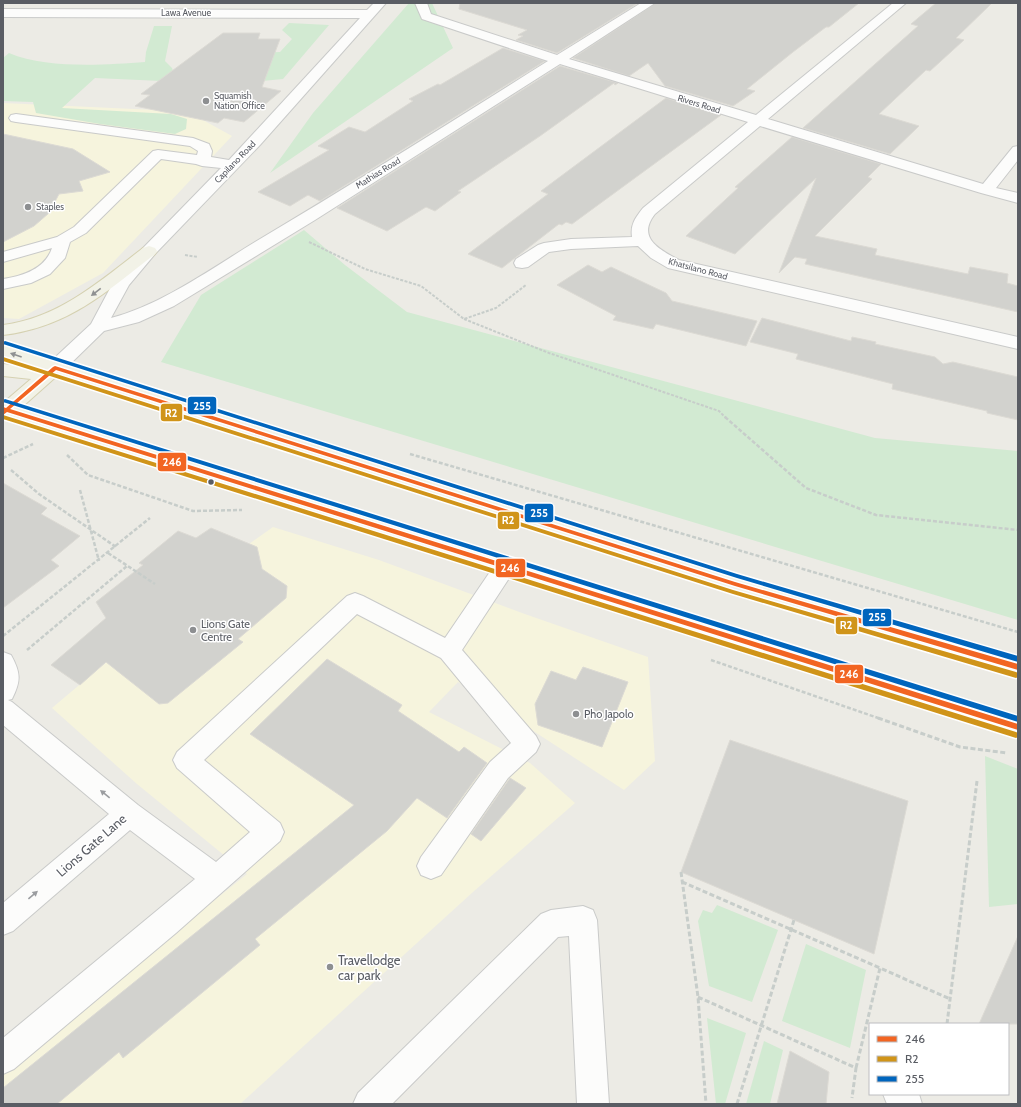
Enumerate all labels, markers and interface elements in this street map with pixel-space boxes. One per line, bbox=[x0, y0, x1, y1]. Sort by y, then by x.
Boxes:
street label: Lawa Avenue bbox=[161, 7, 211, 18]
place label: Squamish Nation Office bbox=[214, 90, 265, 111]
street label: Rivers Road bbox=[676, 92, 722, 115]
marker: Squamish Nation Office bbox=[201, 96, 211, 106]
street label: Capilano Road bbox=[212, 138, 258, 185]
street label: Mathias Road bbox=[353, 154, 402, 191]
place label: Staples bbox=[36, 201, 64, 212]
marker: Staples bbox=[23, 202, 33, 212]
street label: Khatsilano Road bbox=[667, 255, 729, 282]
one-way arrow bbox=[91, 287, 102, 296]
one-way arrow bbox=[10, 352, 22, 358]
line badge: 255 bbox=[187, 396, 217, 415]
text: 255 bbox=[193, 399, 211, 413]
line badge: R2 bbox=[160, 403, 183, 422]
text: R2 bbox=[165, 406, 178, 420]
line badge: 246 bbox=[157, 452, 187, 472]
text: 246 bbox=[163, 455, 181, 469]
unlabelled marker bbox=[206, 477, 216, 487]
line badge: 255 bbox=[524, 503, 554, 523]
text: 255 bbox=[530, 506, 548, 520]
line badge: R2 bbox=[497, 511, 520, 530]
text: R2 bbox=[502, 513, 515, 527]
line badge: 246 bbox=[495, 558, 526, 578]
text: 246 bbox=[501, 561, 519, 575]
line badge: 255 bbox=[862, 608, 892, 627]
text: 255 bbox=[868, 610, 886, 624]
line badge: R2 bbox=[835, 616, 858, 635]
place label: Lions Gate Centre bbox=[201, 617, 250, 644]
text: R2 bbox=[840, 618, 853, 632]
marker: Lions Gate Centre bbox=[188, 625, 198, 635]
line badge: 246 bbox=[834, 664, 864, 684]
text: 246 bbox=[840, 667, 858, 681]
place label: Pho Japolo bbox=[584, 707, 633, 721]
marker: Pho Japolo bbox=[571, 709, 581, 719]
one-way arrow bbox=[100, 789, 110, 798]
street label: Lions Gate Lane bbox=[53, 810, 129, 880]
one-way arrow bbox=[27, 891, 38, 900]
place label: Travellodge car park bbox=[338, 952, 401, 983]
marker: Travellodge car park bbox=[325, 962, 335, 972]
legend bbox=[869, 1023, 1009, 1095]
text: 246 bbox=[905, 1031, 925, 1046]
text: R2 bbox=[905, 1051, 919, 1066]
text: 255 bbox=[905, 1071, 924, 1086]

